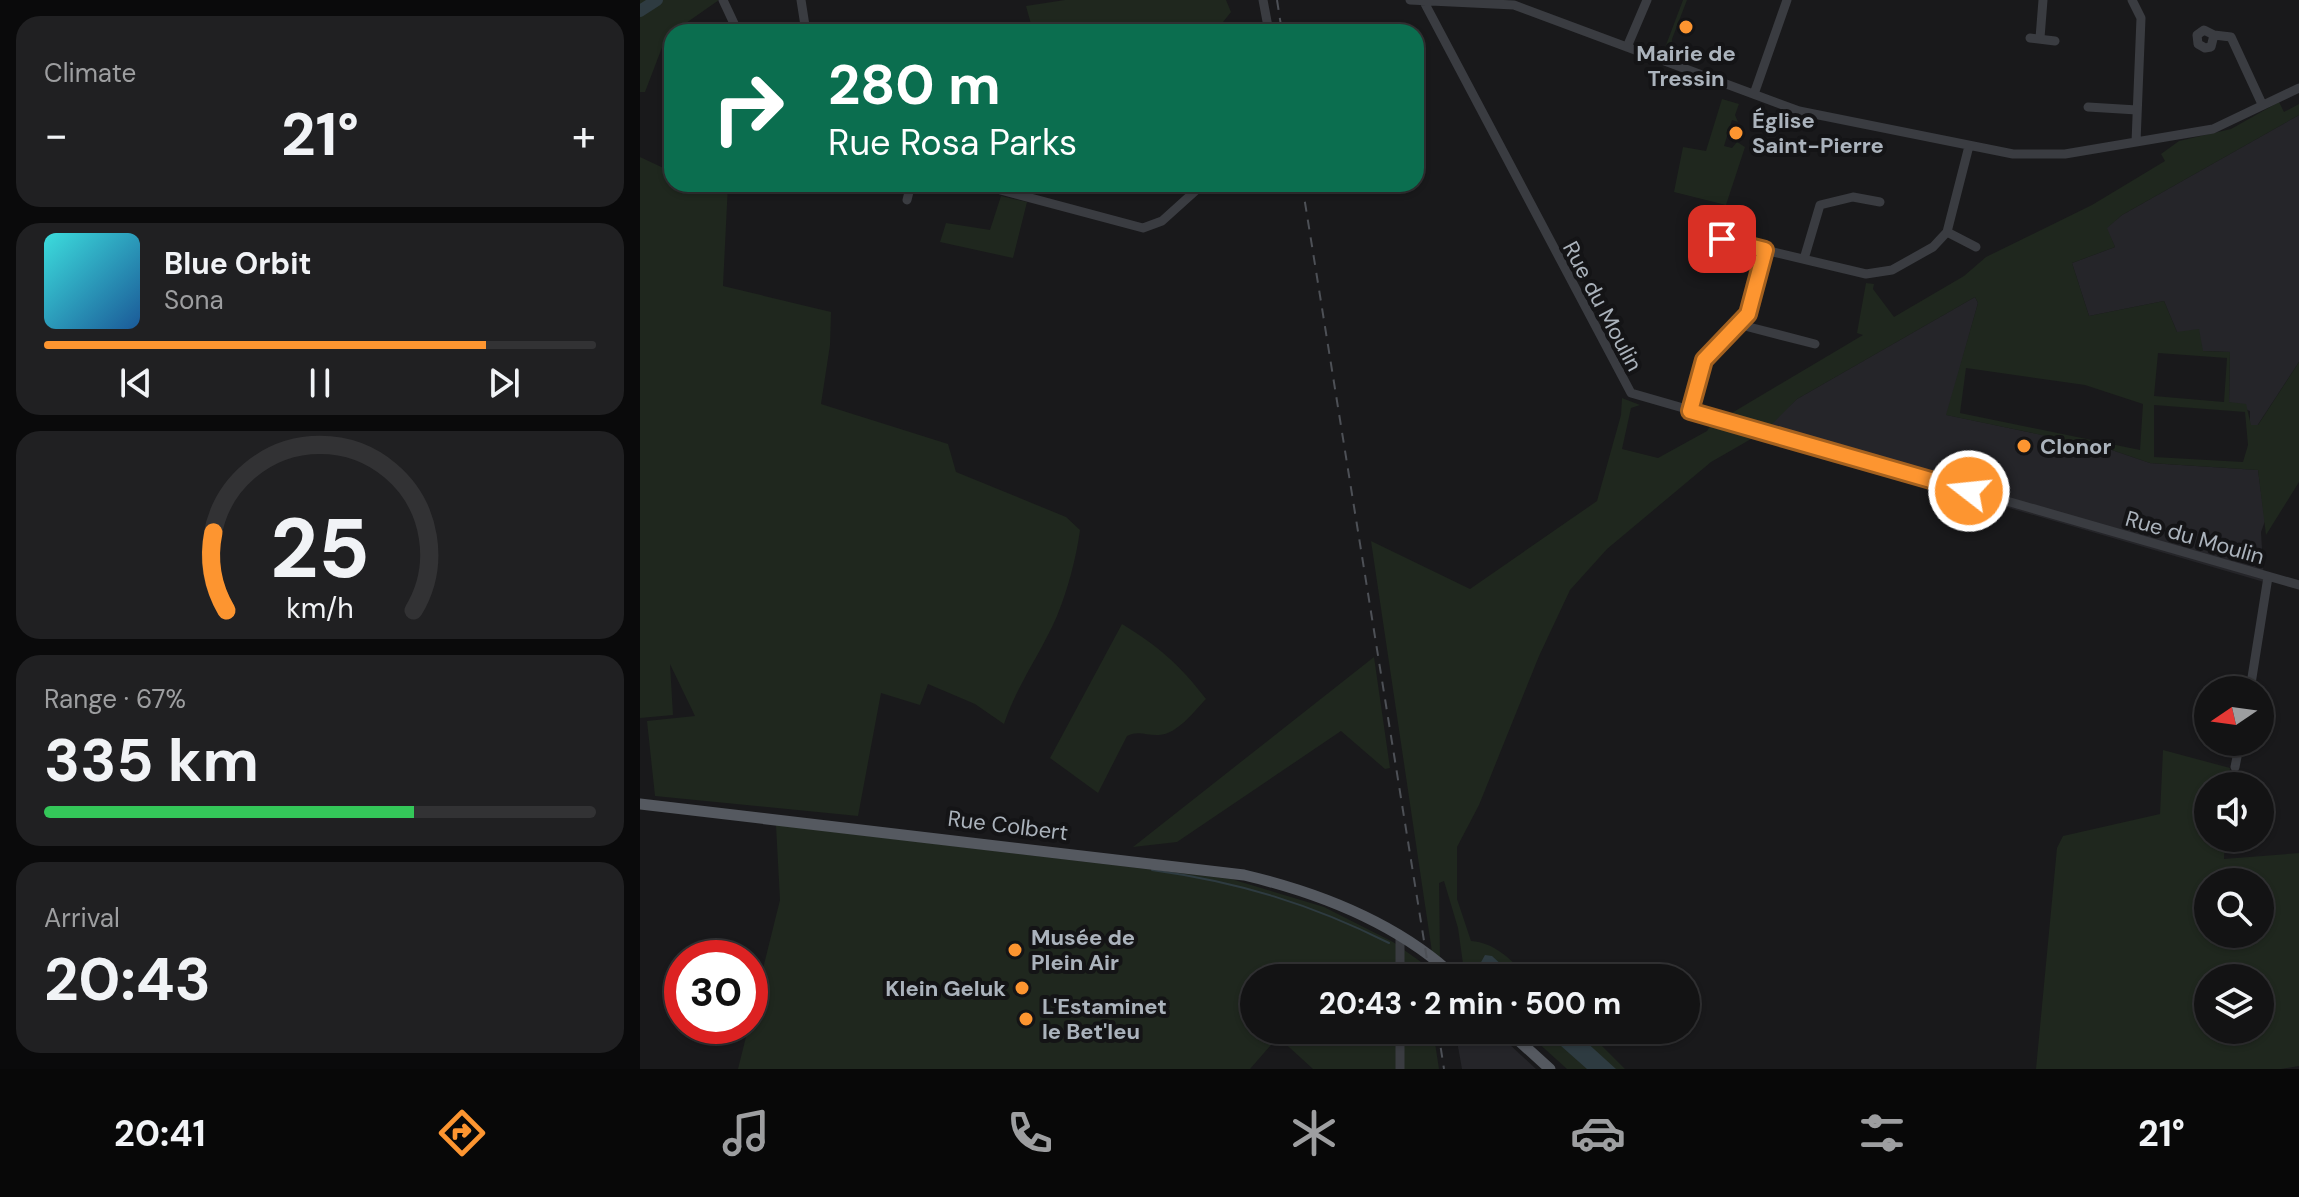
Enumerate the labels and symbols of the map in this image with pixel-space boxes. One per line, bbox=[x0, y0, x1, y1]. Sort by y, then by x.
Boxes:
marker: Mairie de Tressin bbox=[1677, 18, 1695, 36]
place label: Mairie de Tressin bbox=[1636, 39, 1736, 93]
place label: Église Saint-Pierre bbox=[1752, 106, 1884, 160]
marker: Église Saint-Pierre bbox=[1727, 124, 1745, 142]
pin bbox=[1688, 205, 1756, 273]
street label: Rue du Moulin bbox=[1556, 236, 1649, 376]
place label: Clonor bbox=[2040, 432, 2112, 461]
marker: Clonor bbox=[2015, 437, 2033, 455]
position arrow bbox=[1927, 449, 2011, 533]
street label: Rue du Moulin bbox=[2122, 504, 2268, 571]
north arrow bbox=[2194, 676, 2274, 756]
street label: Rue Colbert bbox=[946, 804, 1070, 847]
place label: Musée de Plein Air bbox=[1031, 923, 1135, 977]
speed limit sign: 30 bbox=[664, 940, 768, 1044]
marker: Musée de Plein Air bbox=[1006, 941, 1024, 959]
place label: Klein Geluk bbox=[885, 974, 1006, 1003]
marker: Klein Geluk bbox=[1013, 979, 1031, 997]
place label: L'Estaminet le Bet'leu bbox=[1042, 992, 1167, 1046]
marker: L'Estaminet le Bet'leu bbox=[1017, 1010, 1035, 1028]

